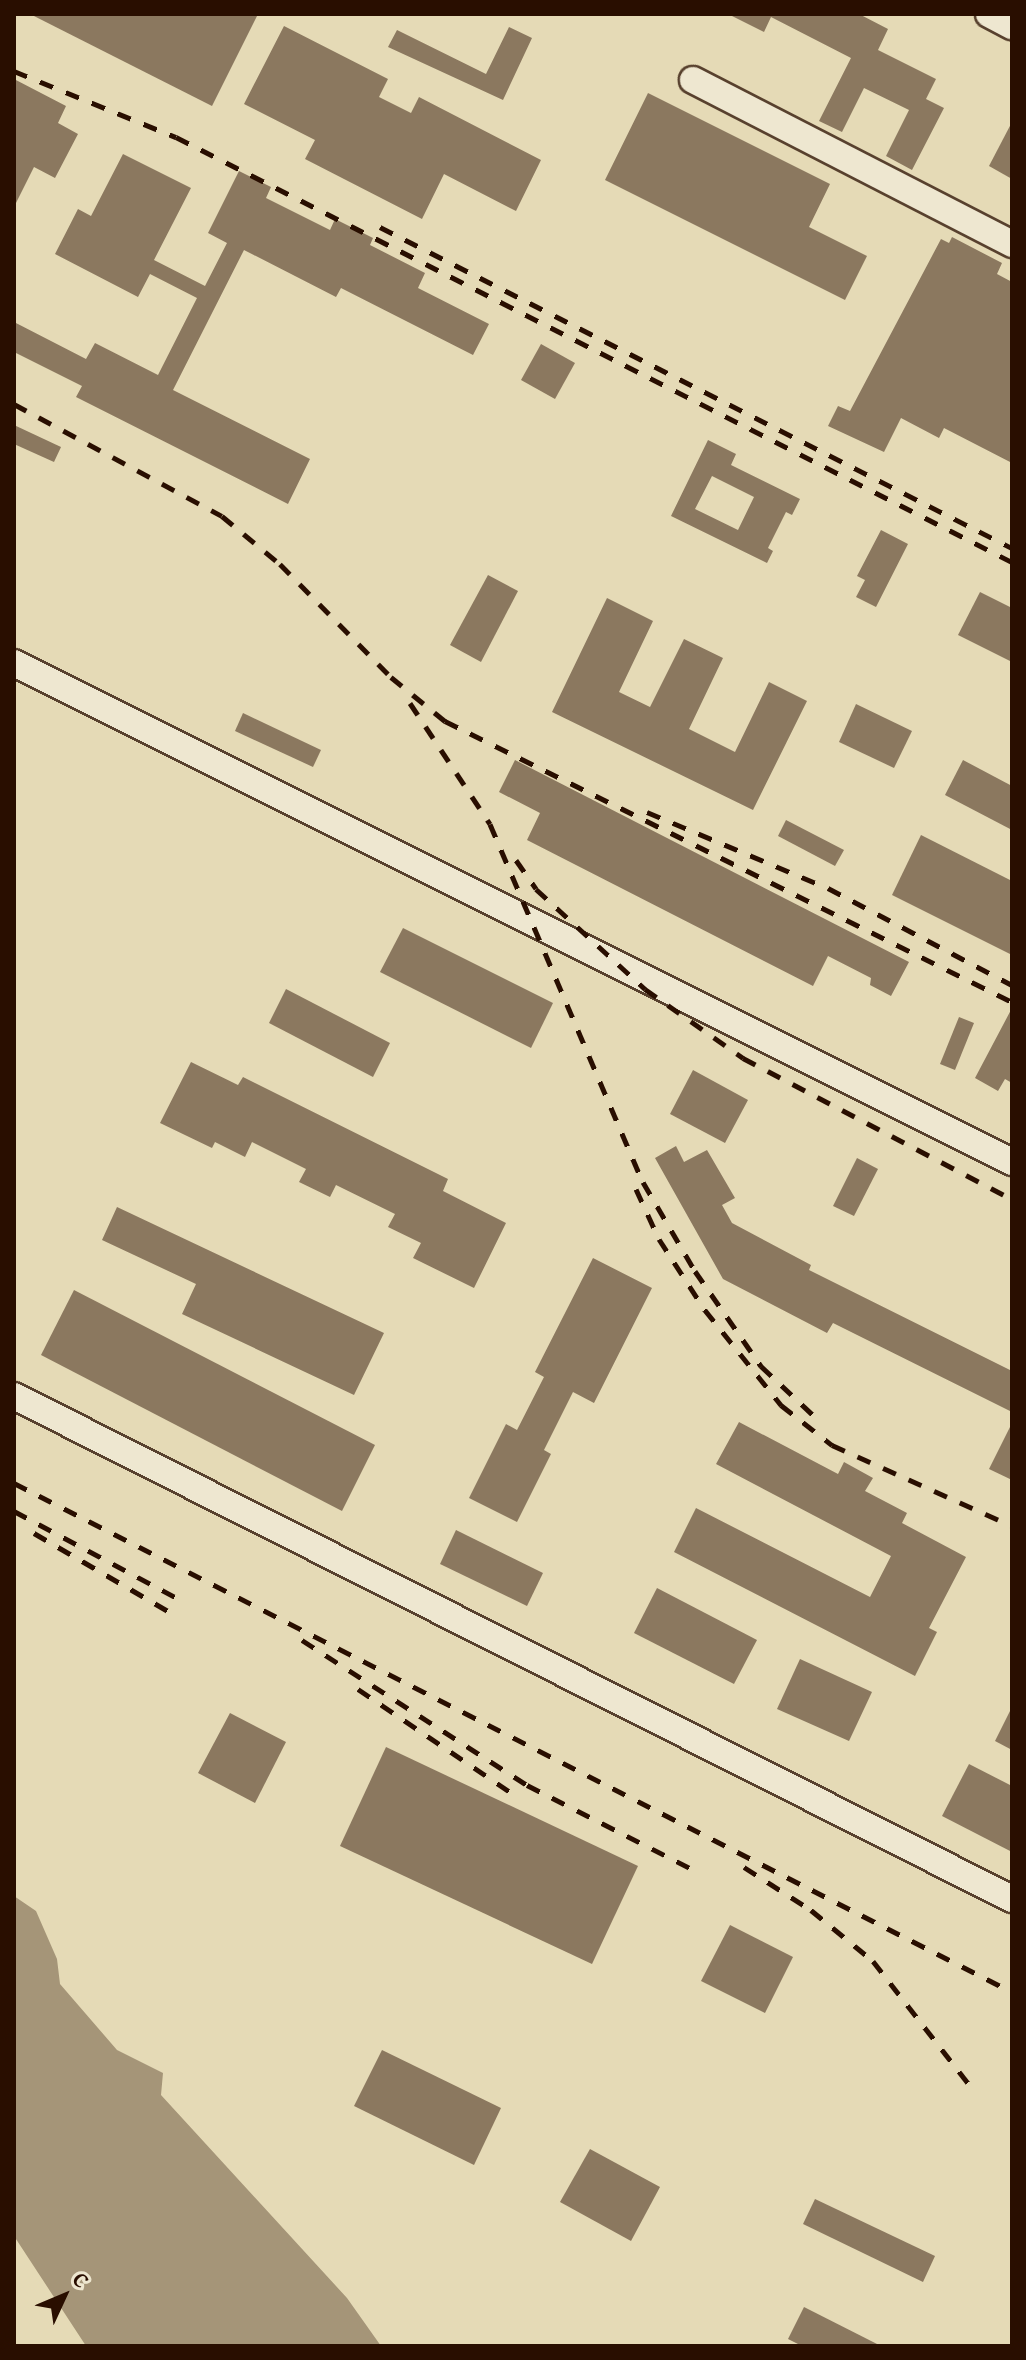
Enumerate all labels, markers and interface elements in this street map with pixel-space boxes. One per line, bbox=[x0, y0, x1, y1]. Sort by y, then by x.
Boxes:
north arrow bbox=[24, 2256, 104, 2336]
text: С bbox=[65, 2264, 97, 2295]

